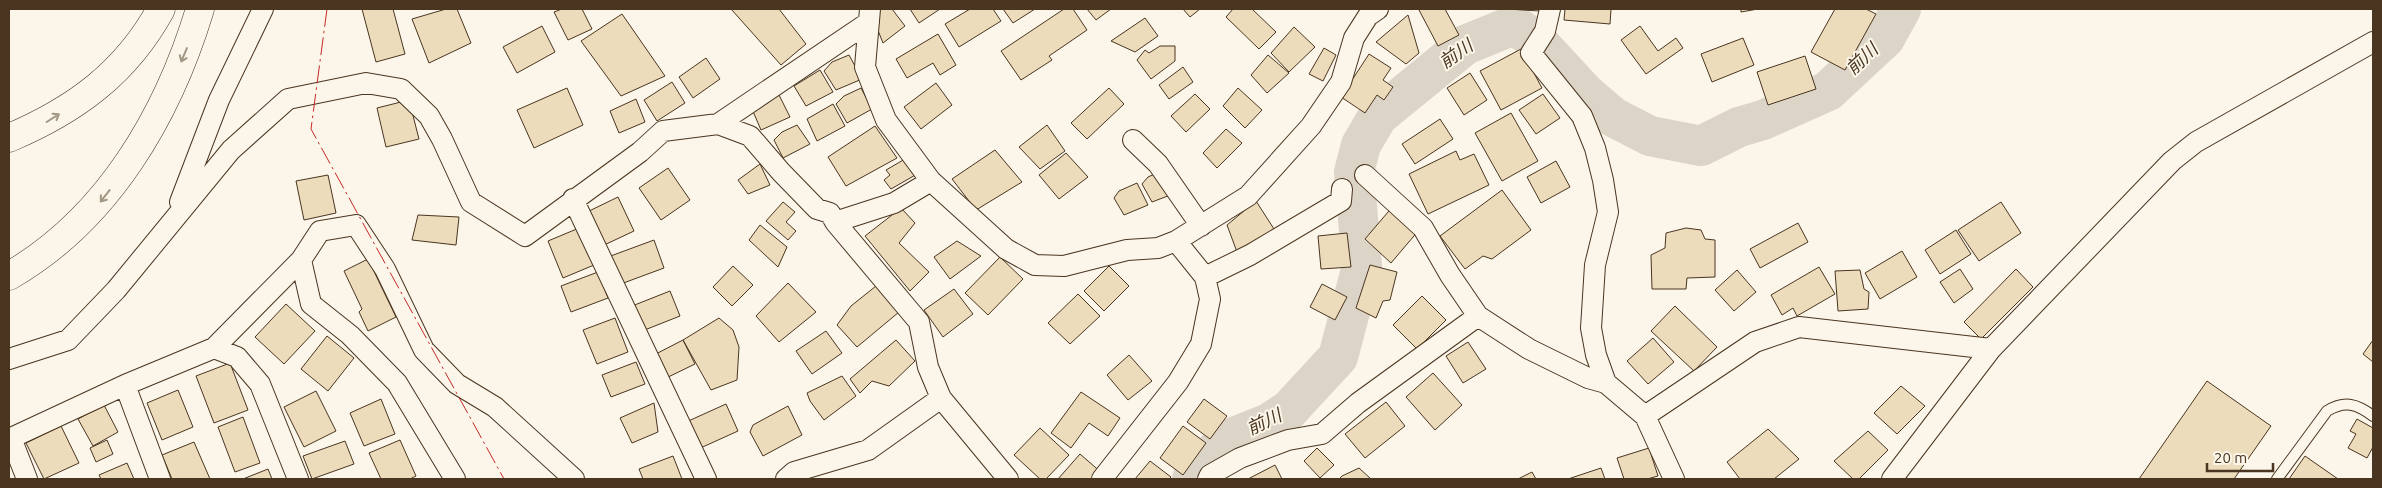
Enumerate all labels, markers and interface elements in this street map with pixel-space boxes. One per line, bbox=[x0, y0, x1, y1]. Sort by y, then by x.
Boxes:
water label: 前川 bbox=[1435, 34, 1478, 72]
water label: 前川 bbox=[1841, 37, 1883, 78]
one-way arrow bbox=[178, 47, 188, 62]
one-way arrow bbox=[45, 112, 59, 122]
one-way arrow bbox=[99, 189, 110, 202]
water label: 前川 bbox=[1243, 403, 1286, 438]
scale bar bbox=[2207, 440, 2273, 472]
text: 20 m bbox=[2214, 449, 2247, 466]

